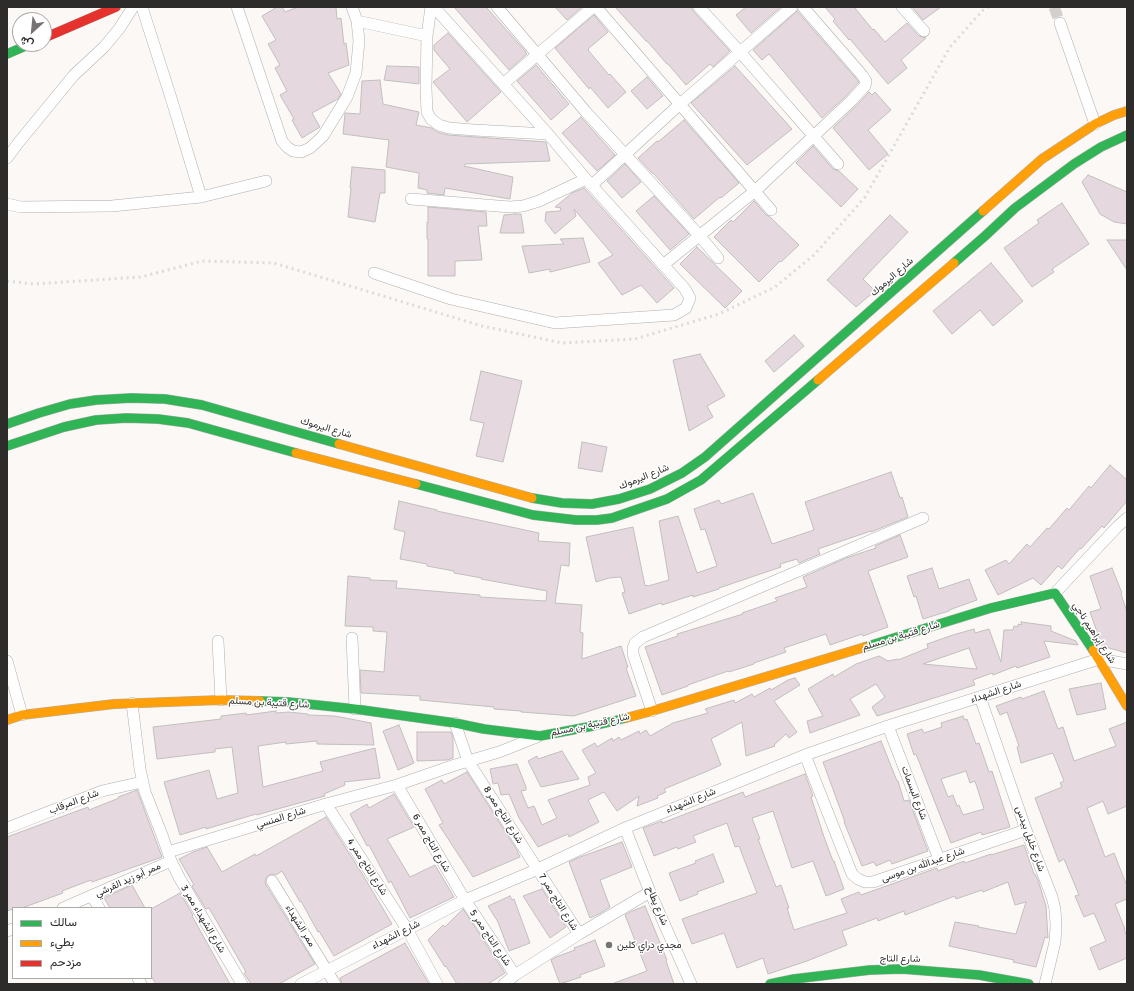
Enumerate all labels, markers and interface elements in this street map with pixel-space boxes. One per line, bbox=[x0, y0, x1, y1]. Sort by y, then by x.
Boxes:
north arrow bbox=[12, 12, 52, 52]
text: ش bbox=[18, 33, 36, 51]
street label: شارع اليرموك bbox=[868, 255, 916, 299]
street label: شارع اليرموك bbox=[299, 415, 353, 441]
street label: شارع اليرموك bbox=[617, 461, 671, 493]
street label: شارع إبراهيم ناجي bbox=[1070, 600, 1118, 666]
street label: شارع قتيبة بن مسلم bbox=[861, 618, 941, 654]
street label: شارع الشهداء bbox=[969, 678, 1023, 706]
street label: شارع قتيبة بن مسلم bbox=[228, 695, 310, 711]
street label: شارع قتيبة بن مسلم bbox=[549, 711, 631, 739]
street label: شارع البسمات bbox=[898, 764, 930, 822]
street label: شارع التاج ممر 8 bbox=[481, 784, 525, 846]
street label: شارع الشهداء bbox=[664, 786, 718, 816]
street label: شارع المرقاب bbox=[47, 787, 101, 817]
street label: شارع المنسي bbox=[255, 805, 307, 831]
street label: شارع خليل بيدس bbox=[1013, 805, 1047, 873]
street label: شارع التاج ممر 6 bbox=[409, 812, 453, 874]
street label: شارع التاج ممر 4 bbox=[344, 836, 390, 898]
street label: شارع عبدالله بن موسى bbox=[880, 845, 966, 885]
street label: ممر أبو زيد القرشي bbox=[93, 860, 163, 900]
street label: شارع التاج ممر 7 bbox=[536, 871, 580, 933]
street label: شارع الشهداء ممر 3 bbox=[178, 883, 228, 955]
street label: شارع يطاح bbox=[643, 885, 671, 927]
street label: ممر الشهداء bbox=[282, 903, 318, 949]
legend bbox=[12, 907, 152, 979]
street label: شارع التاج ممر 5 bbox=[467, 908, 513, 968]
text: سالك bbox=[50, 915, 77, 930]
street label: شارع الشهداء bbox=[370, 918, 422, 952]
text: بطيء bbox=[50, 935, 74, 950]
place label: مجدي دراي كلين bbox=[617, 939, 682, 951]
marker: مجدي دراي كلين bbox=[604, 940, 614, 950]
street label: شارع التاج bbox=[880, 953, 920, 965]
text: مزدحم bbox=[50, 955, 81, 970]

